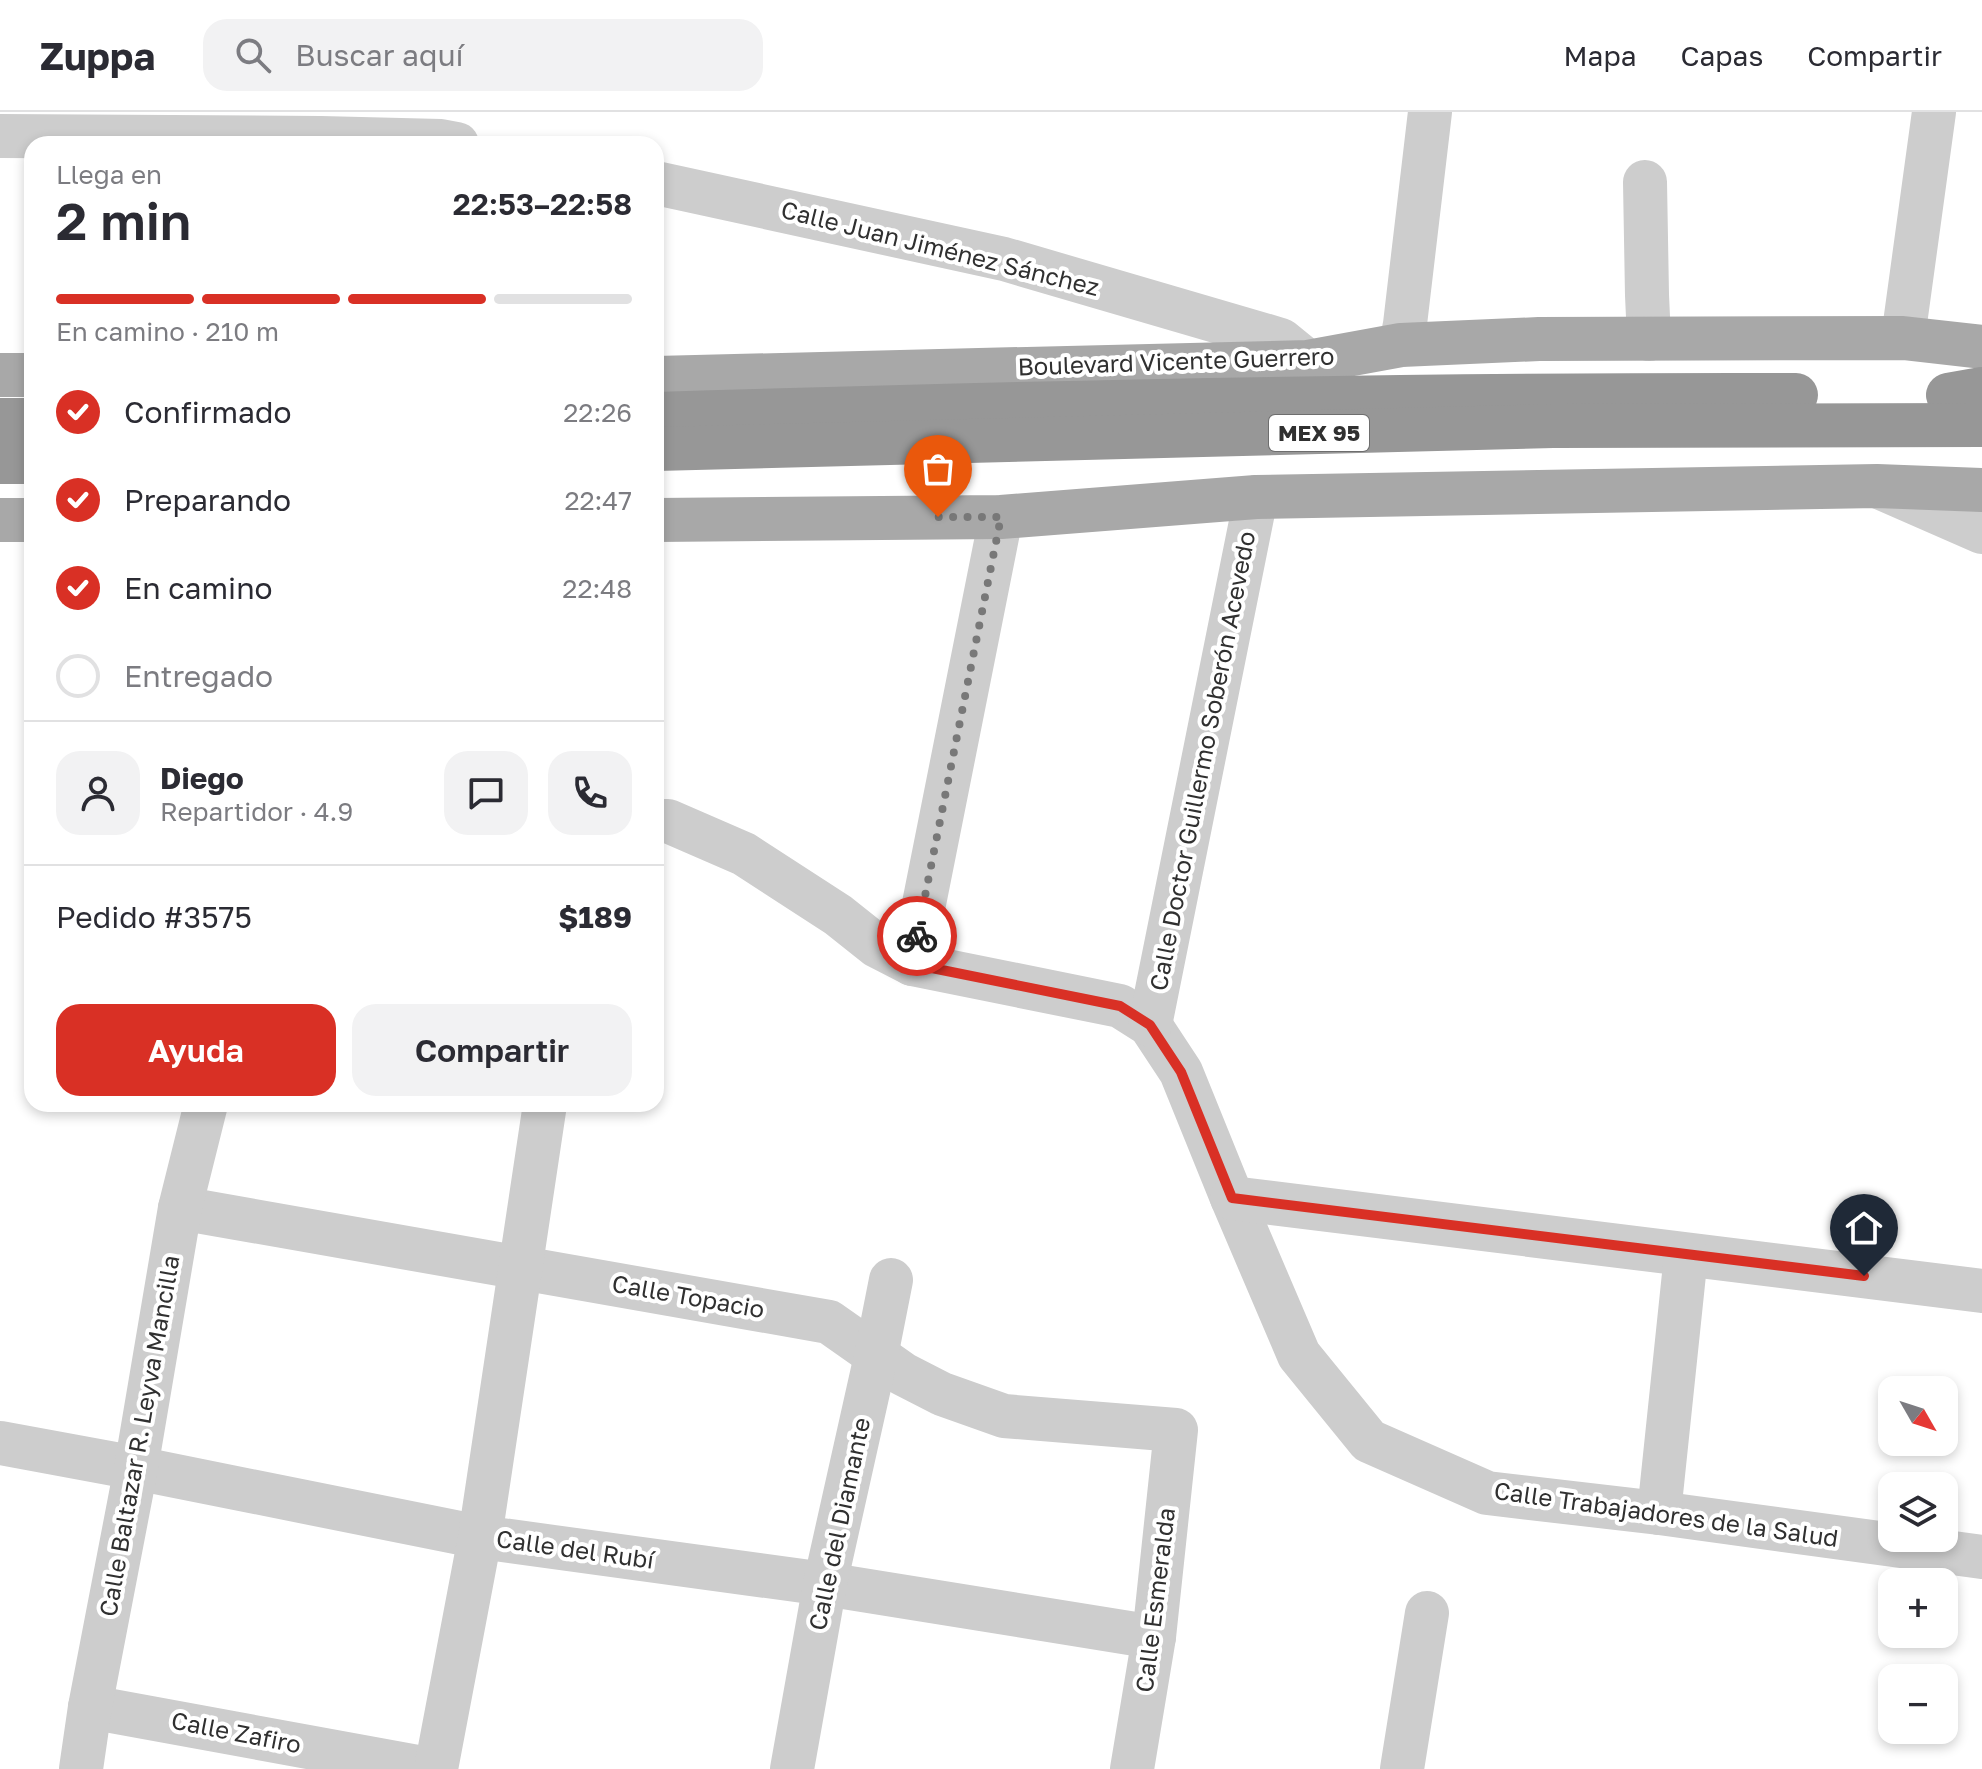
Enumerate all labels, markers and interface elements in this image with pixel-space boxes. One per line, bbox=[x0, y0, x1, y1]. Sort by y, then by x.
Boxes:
search box bbox=[203, 19, 763, 91]
text: Zuppa bbox=[40, 33, 155, 78]
icon: search bbox=[231, 33, 275, 77]
text: Buscar aquí bbox=[295, 37, 464, 73]
text: Mapa bbox=[1564, 39, 1636, 72]
text: Capas bbox=[1680, 39, 1763, 72]
text: Compartir bbox=[1807, 39, 1942, 72]
text: Llega en bbox=[56, 159, 162, 190]
text: 22:53–22:58 bbox=[453, 186, 632, 222]
text: 2 min bbox=[56, 189, 191, 251]
street label: Calle Juan Jiménez Sánchez bbox=[778, 194, 1102, 301]
text: En camino · 210 m bbox=[56, 316, 279, 347]
street label: Boulevard Vicente Guerrero bbox=[1017, 340, 1335, 381]
icon: check bbox=[56, 390, 100, 434]
text: Confirmado bbox=[124, 394, 292, 430]
text: 22:26 bbox=[563, 397, 632, 428]
road number: MEX 95 bbox=[1269, 415, 1369, 451]
pin bbox=[904, 435, 972, 517]
icon: bag bbox=[916, 447, 960, 491]
icon: check bbox=[56, 478, 100, 522]
text: Preparando bbox=[124, 482, 291, 518]
text: 22:47 bbox=[564, 485, 632, 516]
street label: Calle Doctor Guillermo Soberón Acevedo bbox=[1143, 528, 1260, 993]
icon: check bbox=[56, 566, 100, 610]
text: En camino bbox=[124, 570, 273, 606]
text: 22:48 bbox=[562, 573, 632, 604]
text: Entregado bbox=[124, 658, 273, 694]
button: person bbox=[56, 751, 140, 835]
button: chat bbox=[444, 751, 528, 835]
button: phone bbox=[548, 751, 632, 835]
text: Diego bbox=[160, 760, 244, 796]
text: Repartidor · 4.9 bbox=[160, 796, 353, 827]
courier bbox=[877, 896, 957, 976]
text: Pedido #3575 bbox=[56, 899, 252, 935]
text: $189 bbox=[558, 899, 632, 935]
icon: bike bbox=[895, 914, 939, 958]
button: Ayuda bbox=[56, 1004, 336, 1096]
button: Compartir bbox=[352, 1004, 632, 1096]
pin bbox=[1830, 1194, 1898, 1276]
icon: home bbox=[1842, 1206, 1886, 1250]
street label: Calle Baltazar R. Leyva Mancilla bbox=[92, 1253, 185, 1619]
street label: Calle Topacio bbox=[610, 1268, 767, 1323]
north arrow bbox=[1878, 1376, 1958, 1456]
map controls bbox=[1878, 1376, 1958, 1744]
street label: Calle del Diamante bbox=[802, 1415, 875, 1633]
button: layers bbox=[1878, 1472, 1958, 1552]
street label: Calle Trabajadores de la Salud bbox=[1492, 1475, 1840, 1552]
street label: Calle Esmeralda bbox=[1129, 1506, 1180, 1694]
street label: Calle del Rubí bbox=[495, 1523, 657, 1574]
button: + bbox=[1878, 1568, 1958, 1648]
button: − bbox=[1878, 1664, 1958, 1744]
street label: Calle Zafiro bbox=[169, 1705, 304, 1758]

